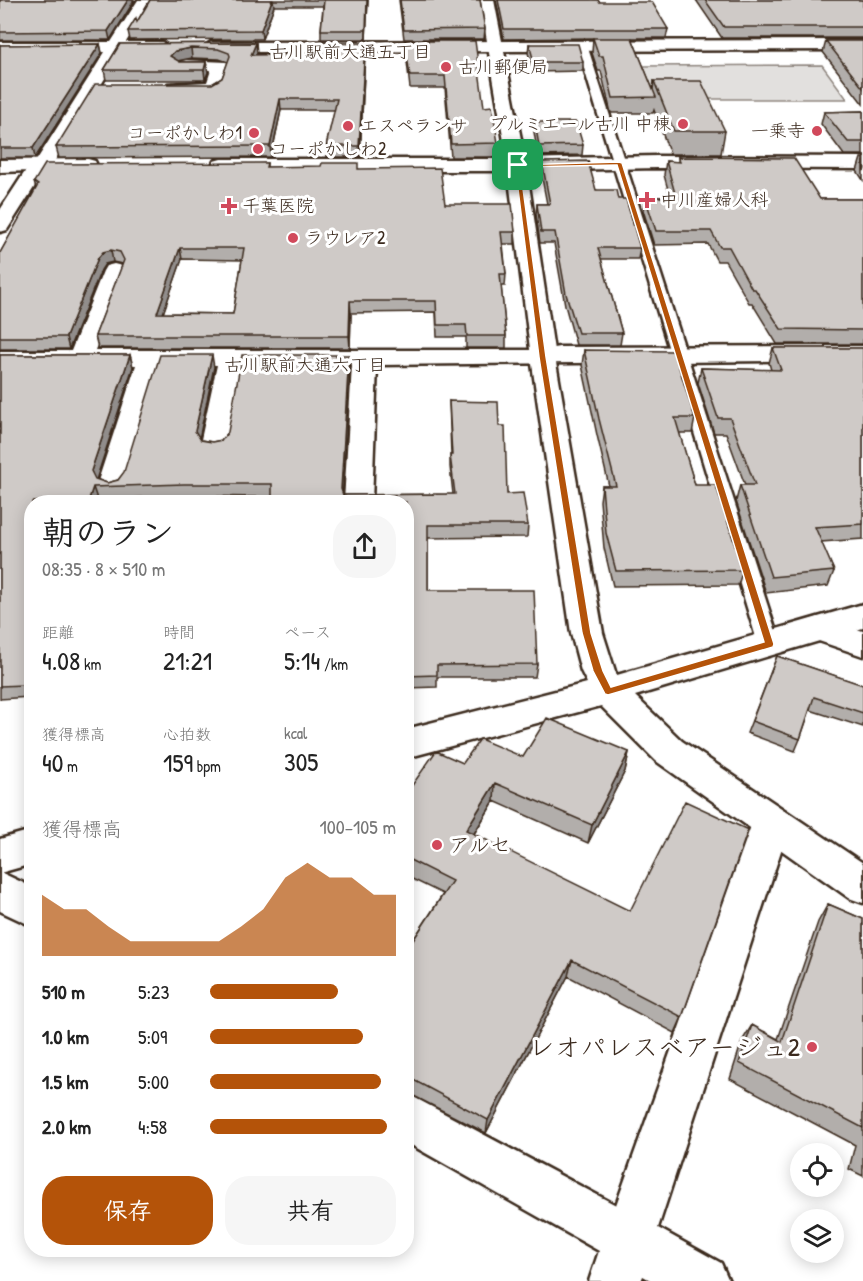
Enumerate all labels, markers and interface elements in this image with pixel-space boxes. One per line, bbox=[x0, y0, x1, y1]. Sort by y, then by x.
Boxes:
district label: 古川駅前大通五丁目 bbox=[269, 39, 431, 64]
place label: 古川郵便局 bbox=[458, 54, 548, 79]
marker: 古川郵便局 bbox=[439, 60, 453, 74]
place label: プルミエール古川 中棟 bbox=[489, 111, 671, 136]
place label: エスペランサ bbox=[360, 113, 468, 138]
marker: プルミエール古川 中棟 bbox=[676, 117, 690, 131]
place label: 一乗寺 bbox=[751, 118, 805, 143]
marker: エスペランサ bbox=[341, 119, 355, 133]
place label: コーポかしわ1 bbox=[127, 120, 242, 145]
marker: 一乗寺 bbox=[810, 124, 824, 138]
marker: コーポかしわ1 bbox=[247, 126, 261, 140]
place label: コーポかしわ2 bbox=[270, 136, 387, 161]
pin bbox=[492, 139, 543, 190]
marker: コーポかしわ2 bbox=[251, 142, 265, 156]
icon: arrive bbox=[501, 148, 534, 181]
place label: 中川産婦人科 bbox=[660, 187, 768, 212]
marker: 中川産婦人科 bbox=[638, 191, 656, 209]
place label: 千葉医院 bbox=[242, 193, 314, 218]
marker: 千葉医院 bbox=[220, 197, 238, 215]
place label: ラウレア2 bbox=[305, 225, 386, 250]
marker: ラウレア2 bbox=[286, 231, 300, 245]
district label: 古川駅前大通六丁目 bbox=[224, 352, 386, 377]
text: 朝のラン bbox=[42, 510, 174, 554]
button: share bbox=[333, 515, 396, 578]
text: 08:35 · 8 × 510 m bbox=[42, 555, 165, 582]
text: 距離 bbox=[42, 621, 74, 643]
text: 時間 bbox=[163, 621, 195, 643]
text: ペース bbox=[284, 621, 331, 643]
text: 4.08 bbox=[42, 643, 80, 678]
text: 21:21 bbox=[163, 643, 212, 678]
text: 5:14 bbox=[284, 643, 320, 678]
text: km bbox=[80, 653, 101, 675]
text: /km bbox=[320, 653, 348, 675]
text: kcal bbox=[284, 722, 307, 744]
text: 獲得標高 bbox=[42, 723, 106, 745]
text: 心拍数 bbox=[163, 723, 211, 745]
text: 305 bbox=[284, 744, 318, 779]
text: 40 bbox=[42, 745, 63, 780]
text: 159 bbox=[163, 745, 193, 780]
text: m bbox=[63, 755, 78, 777]
text: bpm bbox=[193, 755, 221, 777]
text: 100–105 m bbox=[320, 813, 396, 840]
text: 獲得標高 bbox=[42, 815, 122, 842]
place label: アルセ bbox=[449, 830, 511, 859]
marker: アルセ bbox=[430, 838, 444, 852]
text: 510 m bbox=[42, 978, 85, 1005]
text: 5:23 bbox=[138, 978, 169, 1005]
text: 1.0 km bbox=[42, 1023, 89, 1050]
text: 5:09 bbox=[138, 1023, 167, 1050]
place label: レオパレスベアージュ2 bbox=[528, 1029, 800, 1064]
marker: レオパレスベアージュ2 bbox=[805, 1040, 819, 1054]
text: 1.5 km bbox=[42, 1068, 89, 1095]
text: 5:00 bbox=[138, 1068, 169, 1095]
text: 2.0 km bbox=[42, 1113, 91, 1140]
text: 4:58 bbox=[138, 1113, 167, 1140]
map controls bbox=[790, 1143, 844, 1263]
button: locate bbox=[790, 1143, 844, 1197]
button: 保存 bbox=[42, 1176, 213, 1245]
button: 共有 bbox=[225, 1176, 396, 1245]
button: layers bbox=[790, 1209, 844, 1263]

